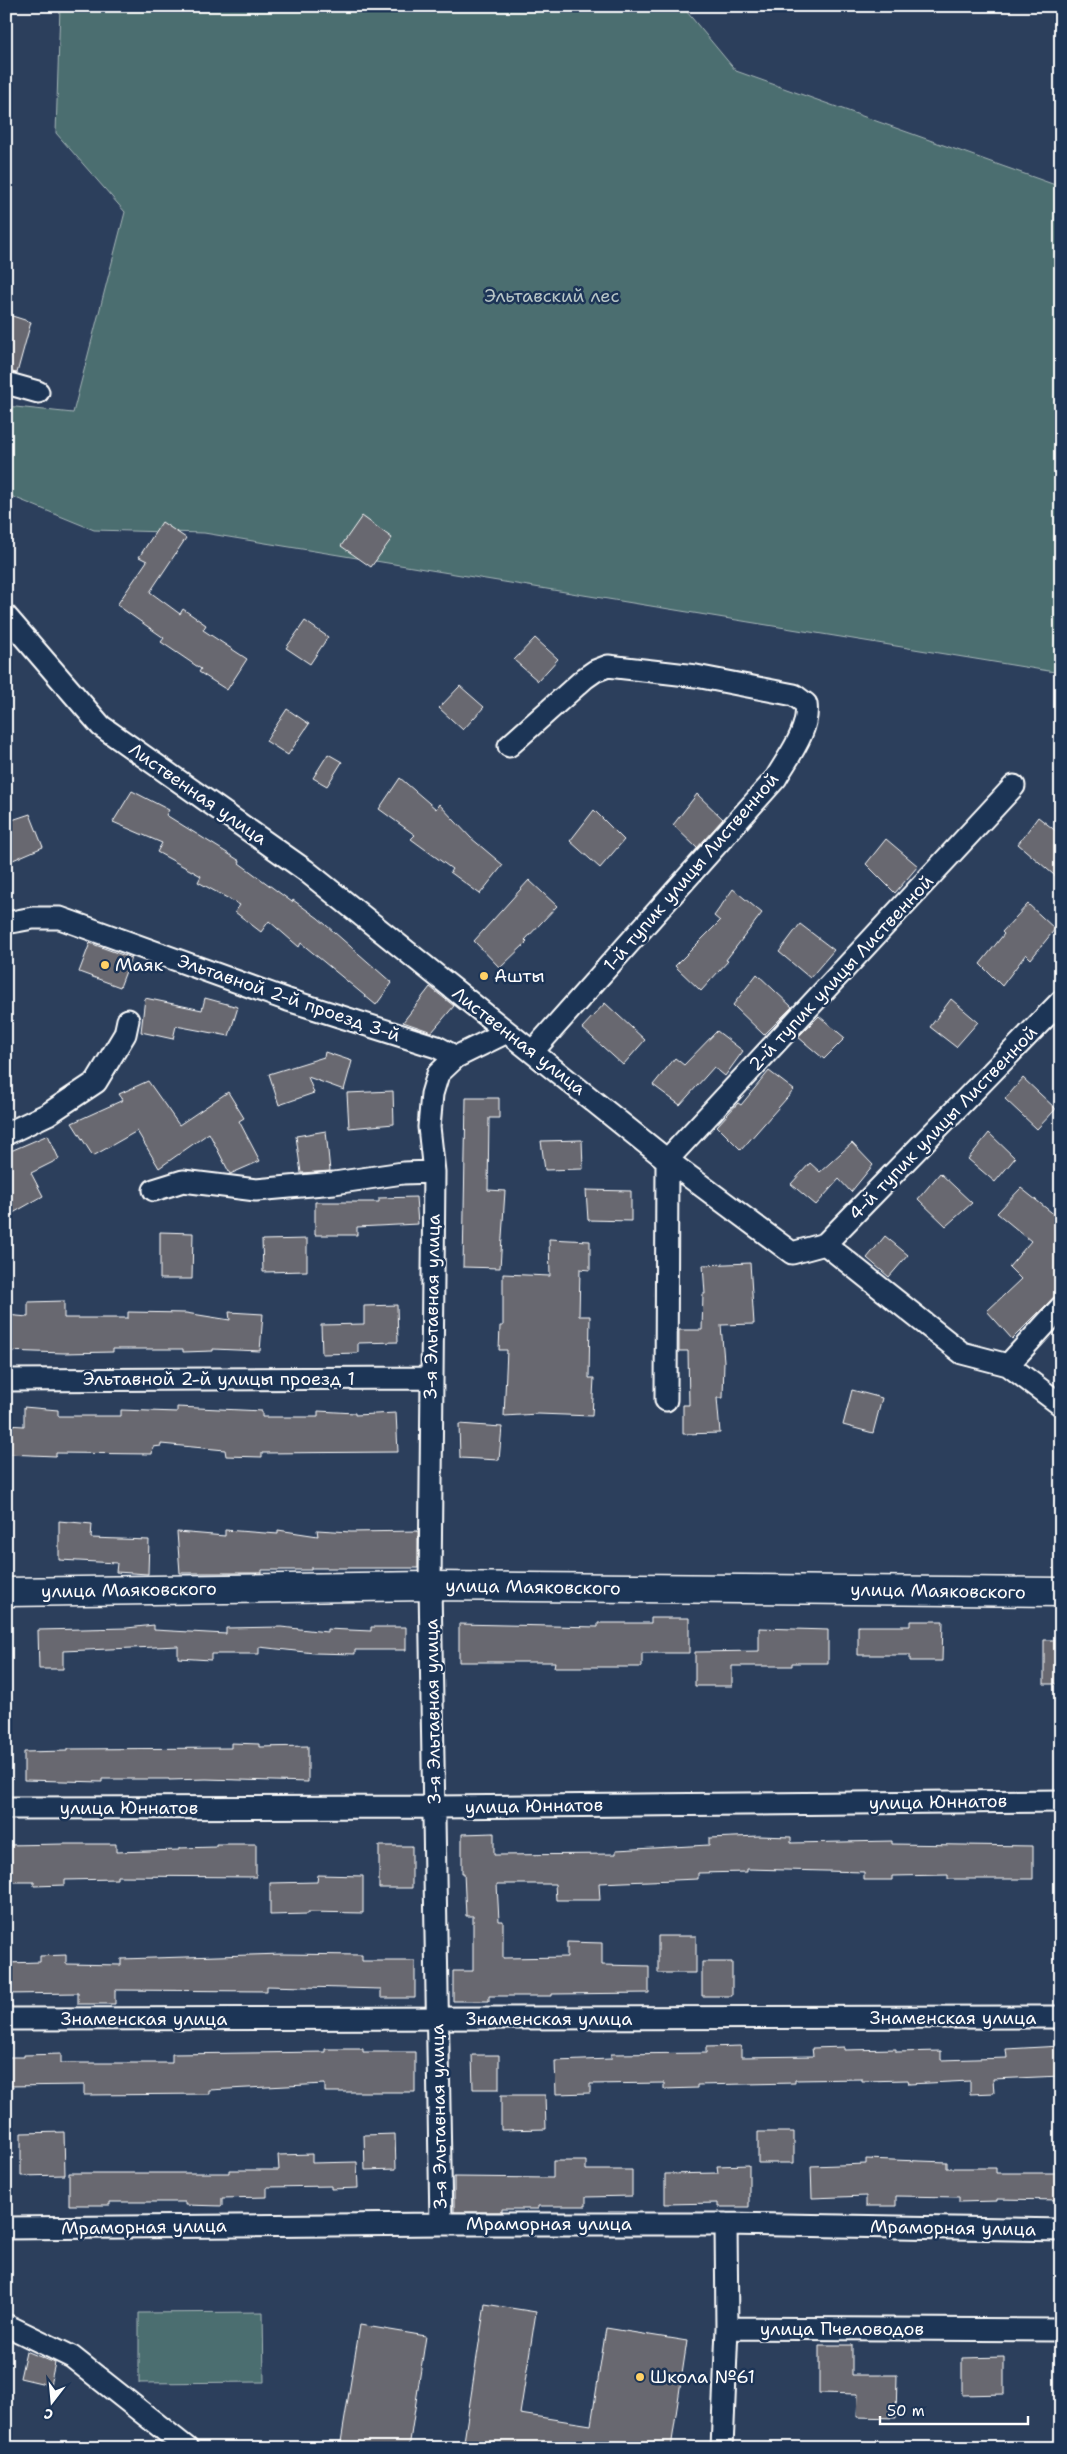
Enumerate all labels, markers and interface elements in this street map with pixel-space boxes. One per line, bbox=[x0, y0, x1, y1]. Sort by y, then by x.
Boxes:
park label: Эльтавский лес bbox=[485, 284, 619, 308]
street label: Лиственная улица bbox=[124, 737, 272, 851]
street label: 1-й тупик улицы Лиственной bbox=[598, 767, 784, 976]
street label: 2-й тупик улицы Лиственной bbox=[743, 869, 939, 1076]
street label: Эльтавной 2-й проезд 3-й bbox=[175, 949, 404, 1047]
place label: Маяк bbox=[115, 953, 164, 977]
marker: Маяк bbox=[99, 959, 111, 971]
place label: Ашты bbox=[494, 964, 545, 988]
marker: Ашты bbox=[478, 970, 490, 982]
street label: Лиственная улица bbox=[447, 981, 591, 1101]
street label: 4-й тупик улицы Лиственной bbox=[843, 1020, 1043, 1225]
street label: 3-я Эльтавная улица bbox=[418, 1214, 446, 1400]
street label: Эльтавной 2-й улицы проезд 1 bbox=[83, 1367, 355, 1391]
street label: улица Маяковского bbox=[445, 1573, 621, 1601]
street label: улица Маяковского bbox=[41, 1576, 217, 1604]
street label: улица Маяковского bbox=[850, 1577, 1026, 1605]
street label: 3-я Эльтавная улица bbox=[419, 1619, 447, 1805]
street label: улица Юннатов bbox=[869, 1789, 1007, 1815]
street label: улица Юннатов bbox=[465, 1793, 603, 1819]
street label: улица Юннатов bbox=[60, 1796, 198, 1820]
street label: Знаменская улица bbox=[870, 2006, 1036, 2030]
street label: Знаменская улица bbox=[61, 2007, 227, 2031]
street label: Знаменская улица bbox=[466, 2007, 632, 2031]
street label: 3-я Эльтавная улица bbox=[425, 2024, 453, 2210]
street label: Мраморная улица bbox=[466, 2212, 632, 2236]
street label: Мраморная улица bbox=[61, 2214, 227, 2240]
street label: Мраморная улица bbox=[870, 2215, 1036, 2241]
street label: улица Пчеловодов bbox=[760, 2317, 924, 2341]
place label: Школа №61 bbox=[650, 2365, 755, 2389]
marker: Школа №61 bbox=[634, 2371, 646, 2383]
north arrow bbox=[28, 2376, 78, 2426]
scale bar bbox=[880, 2394, 1027, 2426]
text: 50 m bbox=[887, 2401, 925, 2421]
text: С bbox=[42, 2405, 55, 2424]

